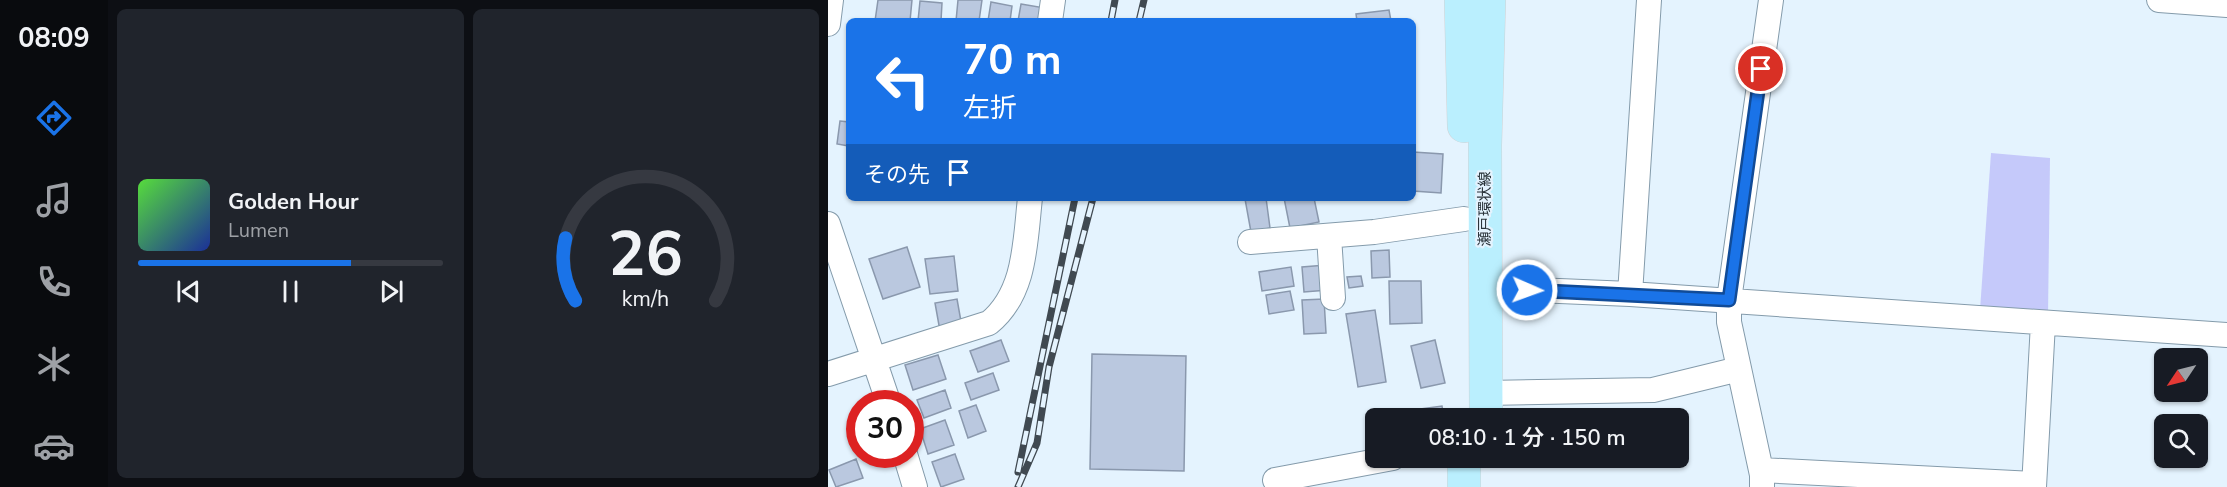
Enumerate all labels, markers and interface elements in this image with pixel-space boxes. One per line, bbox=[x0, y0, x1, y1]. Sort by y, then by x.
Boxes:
text: 08:09 bbox=[18, 20, 90, 57]
text: 70 m bbox=[963, 32, 1062, 89]
icon: left bbox=[864, 42, 942, 120]
pin bbox=[1735, 43, 1786, 94]
icon: arrive bbox=[1744, 52, 1777, 85]
text: 左折 bbox=[963, 90, 1017, 127]
icon: directions bbox=[33, 97, 75, 139]
icon: arrive bbox=[942, 156, 975, 189]
text: その先 bbox=[864, 160, 930, 190]
street label: 瀬戸環状線 bbox=[1475, 171, 1495, 247]
icon: music bbox=[33, 179, 75, 221]
text: Golden Hour bbox=[228, 187, 359, 217]
text: 26 bbox=[608, 212, 683, 297]
text: Lumen bbox=[228, 217, 289, 244]
position arrow bbox=[1495, 258, 1559, 322]
icon: phone bbox=[33, 261, 75, 303]
icon: previous bbox=[172, 275, 205, 308]
icon: pause bbox=[274, 275, 307, 308]
icon: next bbox=[375, 275, 408, 308]
text: km/h bbox=[622, 284, 669, 314]
icon: climate bbox=[33, 343, 75, 385]
north arrow bbox=[2154, 348, 2208, 402]
map controls bbox=[2154, 348, 2208, 468]
speed limit sign: 30 bbox=[846, 390, 924, 468]
button: search bbox=[2154, 414, 2208, 468]
text: 08:10 · 1 分 · 150 m bbox=[1428, 423, 1626, 453]
icon: car bbox=[33, 425, 75, 467]

